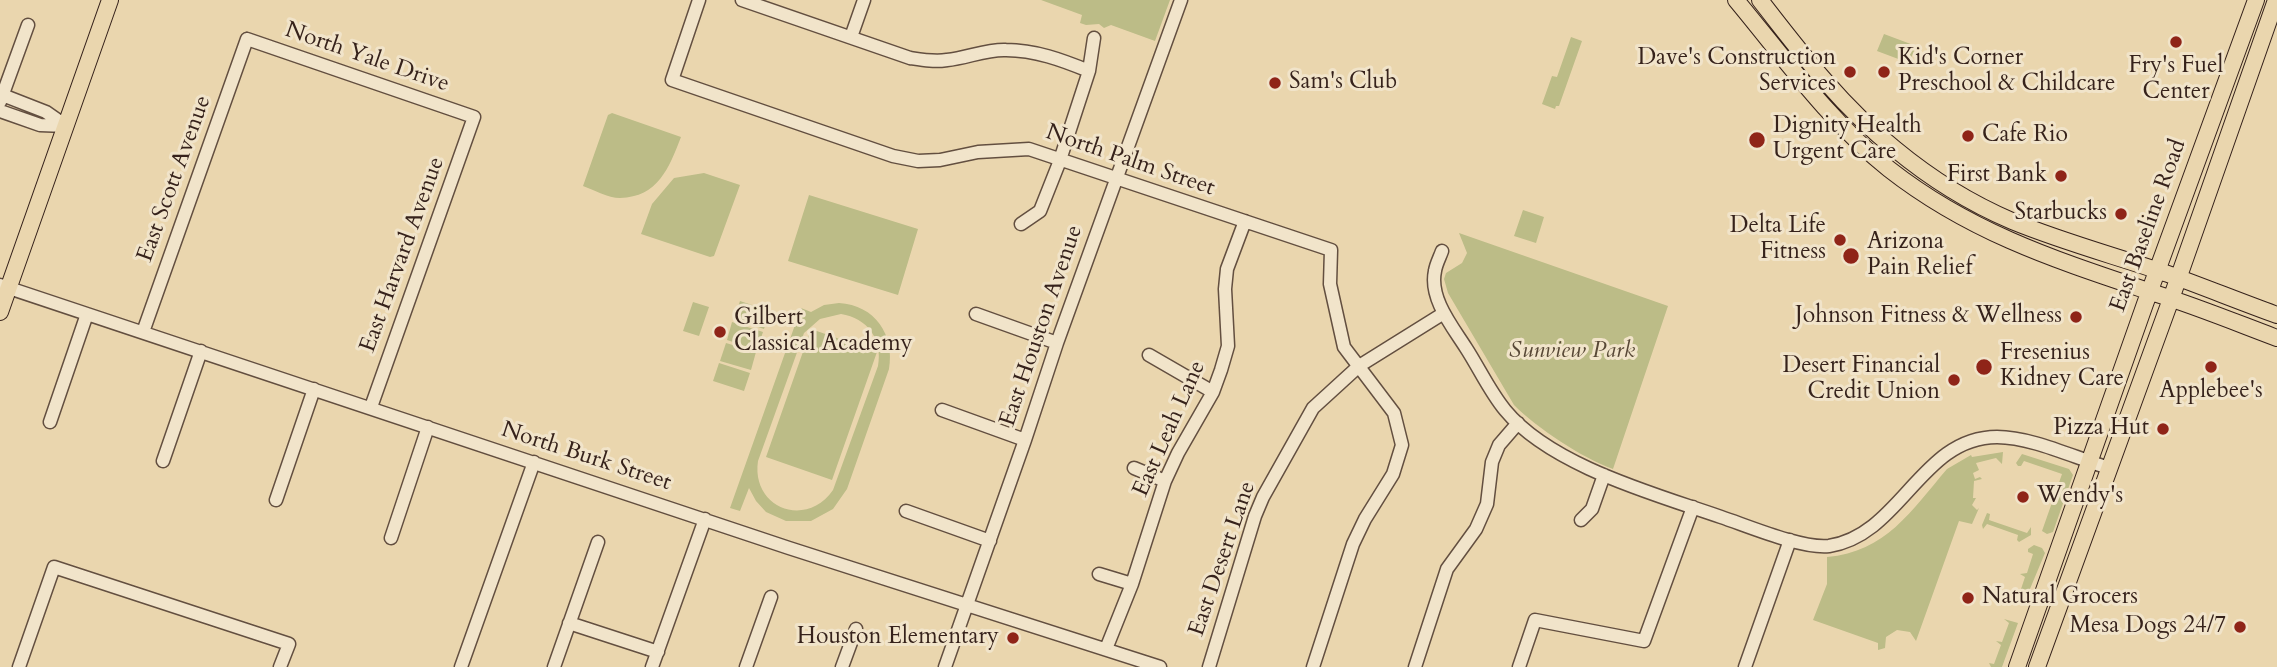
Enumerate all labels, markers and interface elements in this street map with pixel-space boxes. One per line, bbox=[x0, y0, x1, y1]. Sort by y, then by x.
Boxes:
street label: North Yale Drive bbox=[281, 17, 453, 99]
marker: Fry's Fuel Center bbox=[2168, 34, 2184, 50]
place label: Dave's Construction Services bbox=[1637, 45, 1836, 99]
place label: Kid's Corner Preschool & Childcare bbox=[1898, 45, 2115, 99]
place label: Fry's Fuel Center bbox=[2129, 53, 2223, 107]
marker: Dave's Construction Services bbox=[1842, 64, 1858, 80]
marker: Kid's Corner Preschool & Childcare bbox=[1876, 64, 1892, 80]
place label: Sam's Club bbox=[1289, 69, 1397, 97]
marker: Sam's Club bbox=[1267, 75, 1283, 91]
street label: East Scott Avenue bbox=[132, 92, 218, 266]
place label: Dignity Health Urgent Care bbox=[1773, 113, 1922, 167]
street label: North Palm Street bbox=[1042, 119, 1218, 203]
place label: Cafe Rio bbox=[1982, 122, 2068, 150]
marker: Cafe Rio bbox=[1960, 128, 1976, 144]
marker: Dignity Health Urgent Care bbox=[1747, 130, 1767, 150]
street label: East Baseline Road bbox=[2105, 136, 2193, 316]
street label: East Harvard Avenue bbox=[355, 154, 451, 356]
place label: First Bank bbox=[1947, 162, 2047, 190]
marker: First Bank bbox=[2053, 168, 2069, 184]
place label: Starbucks bbox=[2014, 200, 2107, 228]
marker: Starbucks bbox=[2113, 206, 2129, 222]
place label: Delta Life Fitness bbox=[1730, 213, 1826, 267]
street label: East Houston Avenue bbox=[995, 222, 1089, 430]
place label: Arizona Pain Relief bbox=[1867, 229, 1972, 283]
marker: Delta Life Fitness bbox=[1832, 232, 1848, 248]
marker: Arizona Pain Relief bbox=[1841, 246, 1861, 266]
place label: Johnson Fitness & Wellness bbox=[1795, 303, 2062, 331]
place label: Gilbert Classical Academy bbox=[734, 305, 913, 359]
marker: Johnson Fitness & Wellness bbox=[2068, 309, 2084, 325]
marker: Gilbert Classical Academy bbox=[712, 324, 728, 340]
park label: Sunview Park bbox=[1509, 338, 1635, 366]
place label: Fresenius Kidney Care bbox=[2000, 340, 2124, 394]
place label: Desert Financial Credit Union bbox=[1782, 353, 1940, 407]
street label: East Leah Lane bbox=[1128, 357, 1212, 501]
marker: Fresenius Kidney Care bbox=[1974, 357, 1994, 377]
marker: Applebee's bbox=[2203, 359, 2219, 375]
marker: Desert Financial Credit Union bbox=[1946, 372, 1962, 388]
place label: Applebee's bbox=[2159, 378, 2263, 406]
place label: Pizza Hut bbox=[2053, 415, 2149, 443]
street label: North Burk Street bbox=[498, 417, 674, 497]
marker: Pizza Hut bbox=[2155, 421, 2171, 437]
street label: East Desert Lane bbox=[1184, 478, 1262, 640]
place label: Wendy's bbox=[2037, 483, 2123, 511]
marker: Wendy's bbox=[2015, 489, 2031, 505]
place label: Natural Grocers bbox=[1982, 584, 2138, 612]
marker: Natural Grocers bbox=[1960, 590, 1976, 606]
place label: Mesa Dogs 24/7 bbox=[2069, 613, 2226, 641]
marker: Mesa Dogs 24/7 bbox=[2232, 619, 2248, 635]
place label: Houston Elementary bbox=[797, 624, 999, 652]
marker: Houston Elementary bbox=[1005, 630, 1021, 646]

